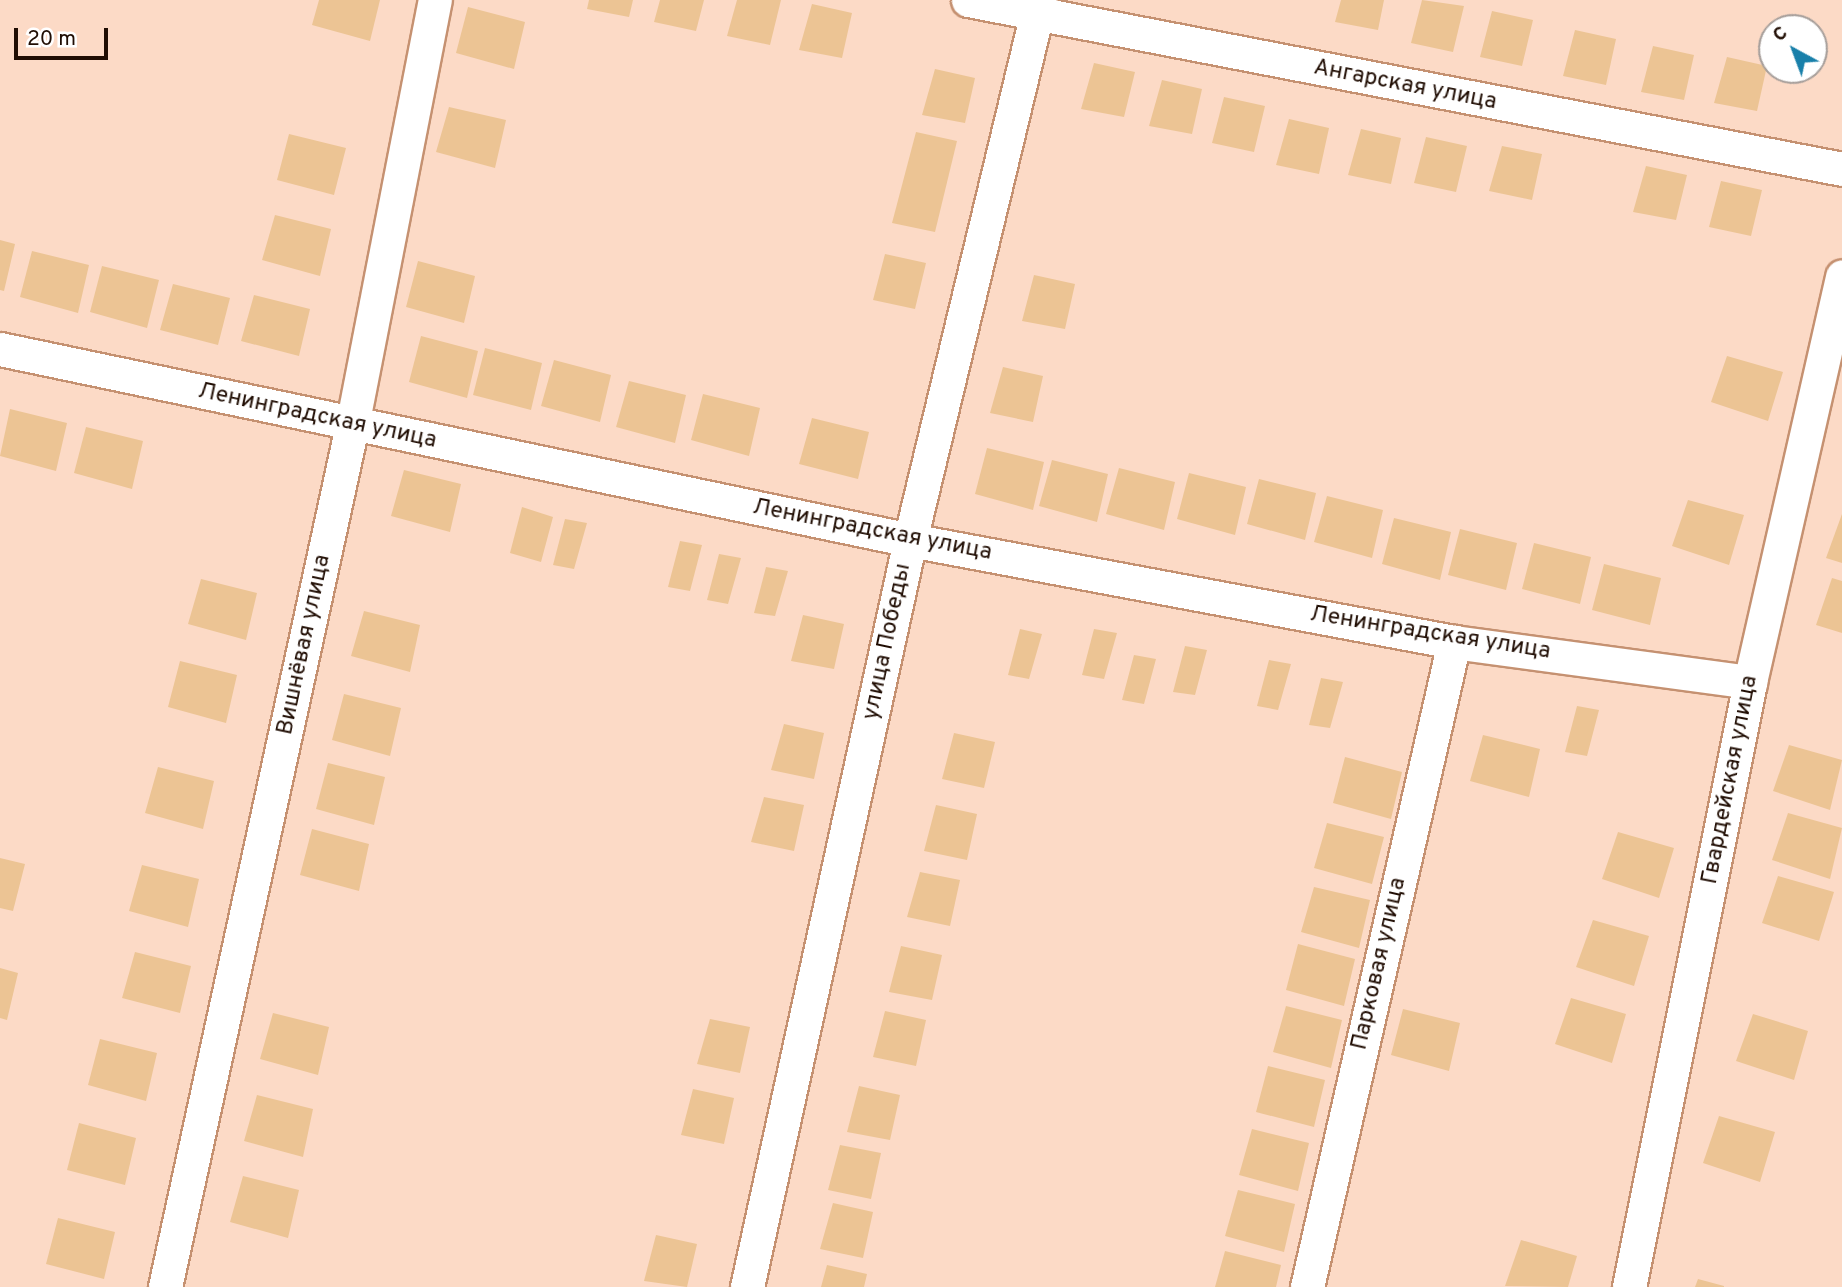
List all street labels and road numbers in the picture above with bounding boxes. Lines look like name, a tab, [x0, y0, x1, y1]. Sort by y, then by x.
street label: Ангарская улица	[1311, 55, 1499, 117]
street label: Ленинградская улица	[195, 378, 439, 456]
street label: Ленинградская улица	[750, 494, 994, 568]
street label: Вишнёвая улица	[272, 552, 338, 738]
street label: улица Победы	[858, 561, 918, 723]
street label: Ленинградская улица	[1308, 601, 1552, 667]
street label: Гвардейская улица	[1697, 673, 1765, 887]
street label: Парковая улица	[1347, 875, 1413, 1053]

